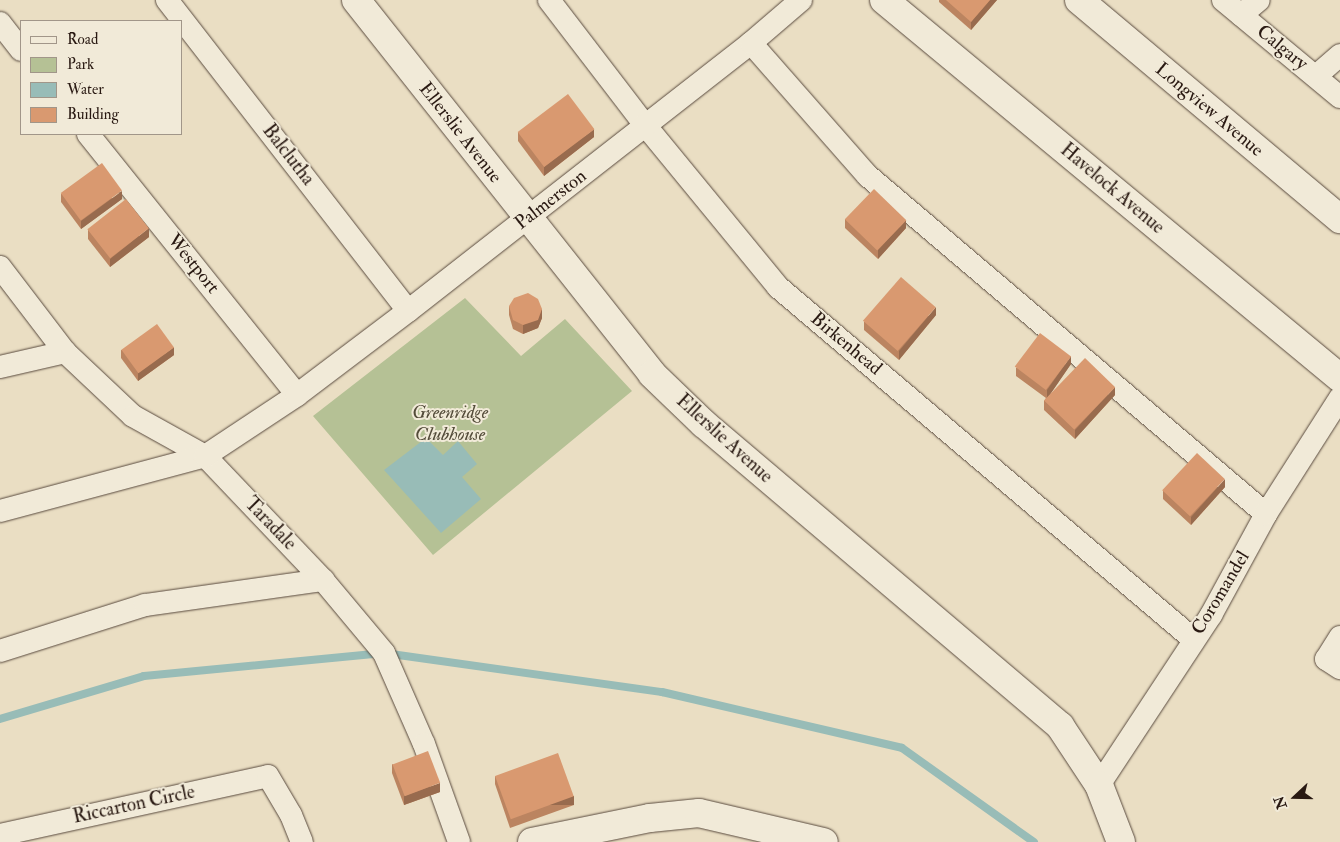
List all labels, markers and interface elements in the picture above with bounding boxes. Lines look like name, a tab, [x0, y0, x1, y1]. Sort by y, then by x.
legend	[20, 20, 182, 135]
street label: Calgary	[1252, 21, 1312, 75]
text: Road	[67, 30, 98, 49]
text: Park	[67, 55, 94, 74]
street label: Longview Avenue	[1150, 58, 1268, 162]
street label: Ellerslie Avenue	[414, 78, 506, 188]
text: Water	[67, 80, 104, 99]
text: Building	[67, 105, 119, 124]
street label: Balclutha	[257, 120, 319, 190]
street label: Havelock Avenue	[1055, 139, 1169, 239]
street label: Palmerston	[511, 165, 591, 235]
street label: Westport	[162, 230, 224, 298]
street label: Birkenhead	[806, 308, 886, 380]
street label: Ellerslie Avenue	[671, 390, 777, 488]
park label: Greenridge Clubhouse	[412, 402, 488, 446]
street label: Taradale	[239, 493, 301, 555]
street label: Coromandel	[1187, 547, 1255, 639]
north arrow	[1270, 772, 1320, 822]
street label: Riccarton Circle	[71, 781, 197, 829]
text: N	[1270, 794, 1291, 811]

